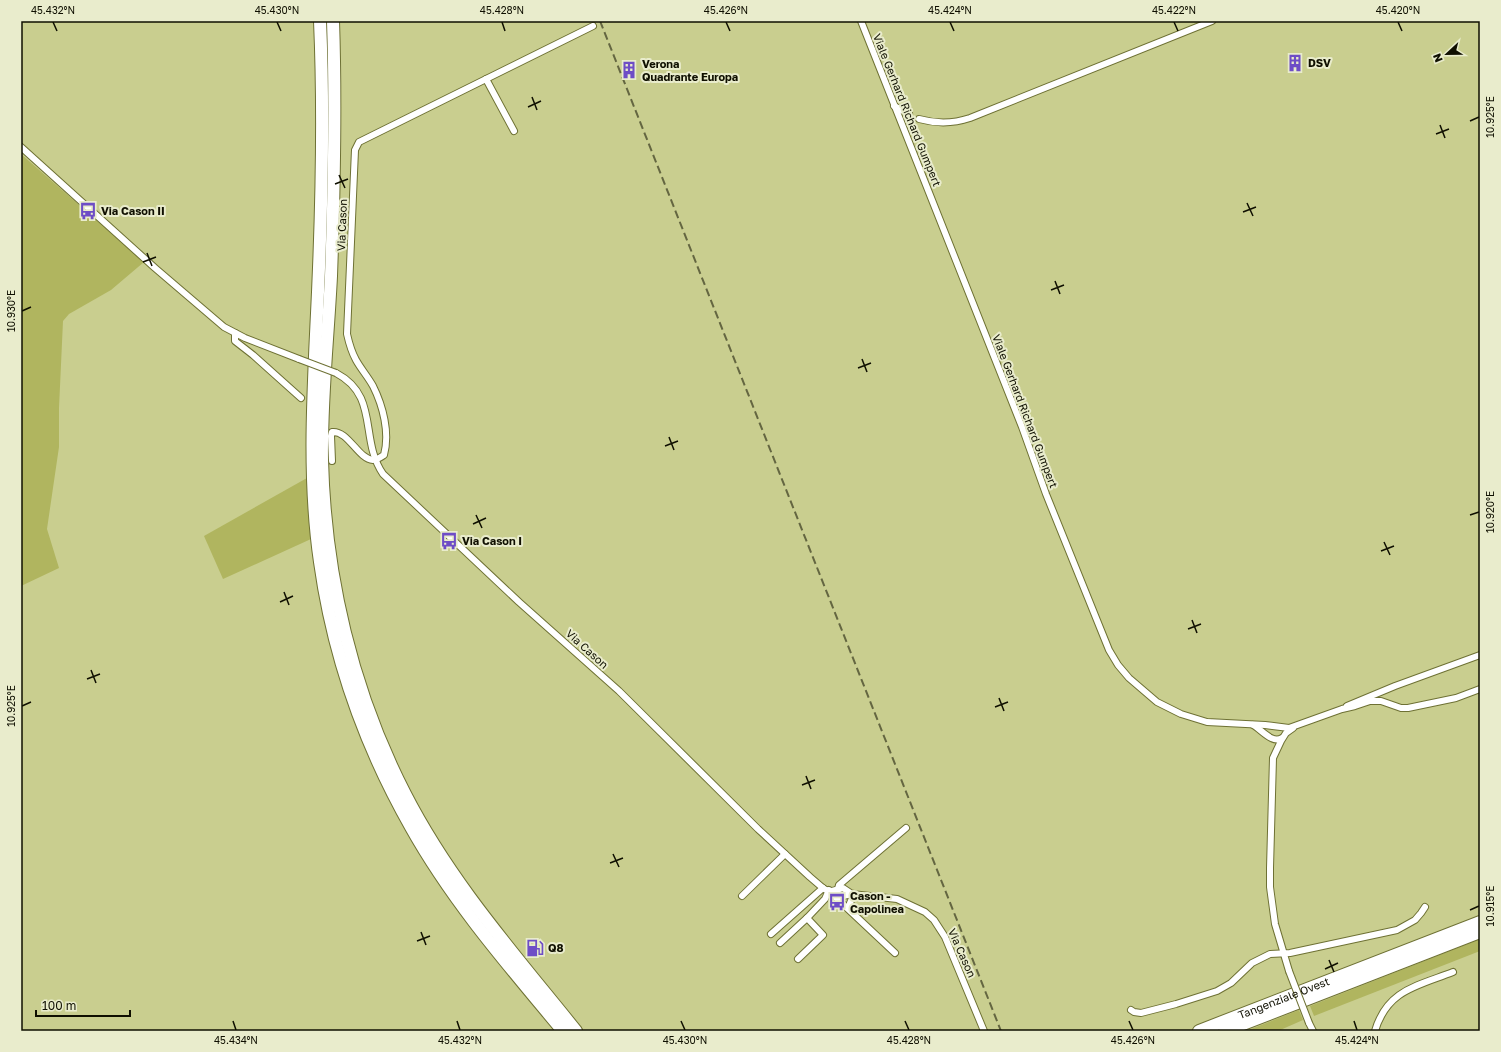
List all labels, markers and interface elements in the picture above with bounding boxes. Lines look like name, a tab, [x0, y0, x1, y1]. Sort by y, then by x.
text: 45.432°N	[31, 4, 75, 16]
text: 45.430°N	[255, 4, 299, 16]
text: 45.428°N	[480, 4, 524, 16]
text: 45.426°N	[704, 4, 748, 16]
text: 45.424°N	[928, 4, 972, 16]
text: 45.422°N	[1152, 4, 1196, 16]
text: 45.420°N	[1376, 4, 1420, 16]
street label: Viale Gerhard Richard Gumpert	[871, 32, 944, 188]
north arrow	[1427, 34, 1467, 74]
text: N	[1430, 52, 1445, 64]
building icon: DSV	[1285, 53, 1305, 73]
place label: DSV	[1308, 56, 1331, 69]
place label: Verona Quadrante Europa	[642, 57, 738, 83]
building icon: Verona Quadrante Europa	[619, 60, 639, 80]
text: 10.925°E	[1484, 96, 1496, 138]
street label: Via Cason	[334, 199, 349, 251]
bus stop icon: Via Cason II	[78, 201, 98, 221]
place label: Via Cason II	[101, 204, 165, 217]
text: 10.930°E	[5, 290, 17, 332]
street label: Viale Gerhard Richard Gumpert	[990, 332, 1061, 489]
text: 10.920°E	[1484, 491, 1496, 533]
bus stop icon: Via Cason I	[439, 531, 459, 551]
place label: Via Cason I	[462, 534, 522, 547]
street label: Via Cason	[564, 626, 611, 671]
text: 10.925°E	[5, 685, 17, 727]
text: 10.915°E	[1484, 886, 1496, 926]
place label: Cason - Capolinea	[850, 889, 904, 915]
bus stop icon: Cason - Capolinea	[827, 892, 847, 912]
street label: Via Cason	[946, 926, 979, 979]
fuel station icon: Q8	[525, 938, 545, 958]
place label: Q8	[548, 941, 564, 954]
street label: Tangenziale Ovest	[1236, 974, 1331, 1021]
scale bar	[36, 992, 130, 1018]
text: 100 m	[42, 998, 76, 1013]
text: 45.434°N	[214, 1034, 258, 1046]
text: 45.432°N	[438, 1034, 482, 1046]
text: 45.430°N	[663, 1034, 707, 1046]
text: 45.428°N	[887, 1034, 931, 1046]
text: 45.426°N	[1111, 1034, 1155, 1046]
text: 45.424°N	[1335, 1034, 1379, 1046]

